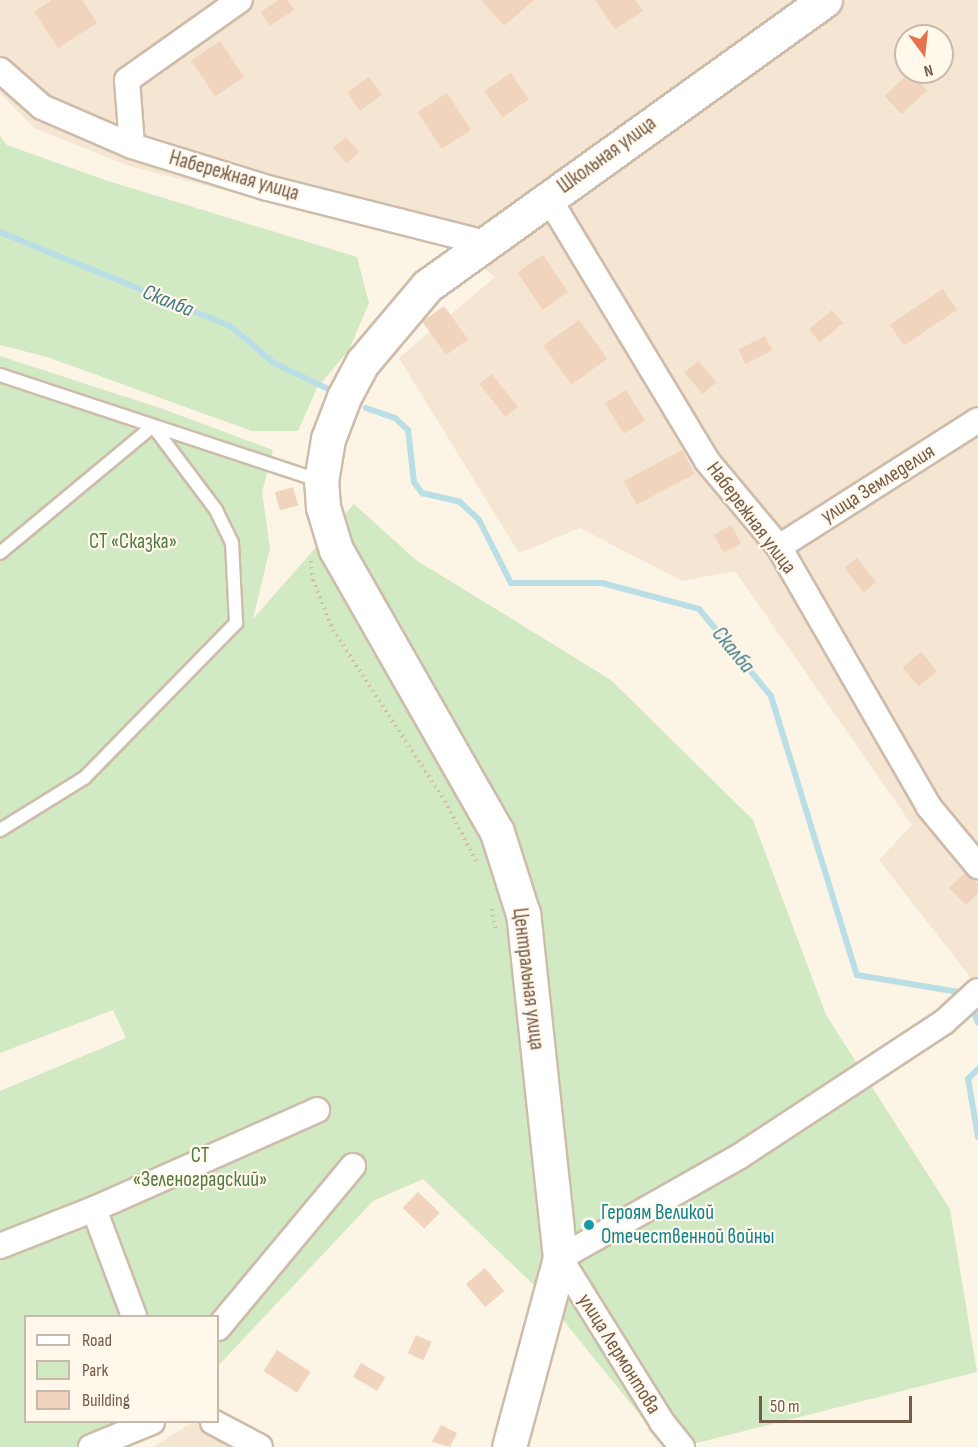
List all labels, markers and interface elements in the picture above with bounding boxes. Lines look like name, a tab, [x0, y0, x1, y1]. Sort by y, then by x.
north arrow	[894, 24, 954, 84]
text: N	[922, 60, 935, 80]
street label: Школьная улица	[553, 111, 661, 199]
street label: Набережная улица	[166, 145, 302, 207]
water label: Скалба	[139, 279, 197, 323]
street label: улица Земледелия	[816, 439, 940, 529]
street label: Набережная улица	[701, 457, 801, 579]
park label: СТ «Сказка»	[89, 529, 177, 555]
water label: Скалба	[706, 621, 760, 679]
street label: Центральная улица	[507, 907, 549, 1051]
park label: СТ «Зеленоградский»	[133, 1143, 267, 1193]
place label: Героям Великой Отечественной войны	[601, 1200, 774, 1250]
marker: Героям Великой Отечественной войны	[582, 1218, 596, 1232]
street label: улица Лермонтова	[572, 1289, 666, 1419]
legend	[24, 1315, 219, 1423]
text: Road	[82, 1330, 112, 1351]
text: Park	[82, 1360, 108, 1381]
scale bar	[762, 1384, 915, 1422]
text: Building	[82, 1390, 130, 1411]
text: 50 m	[770, 1396, 800, 1417]

